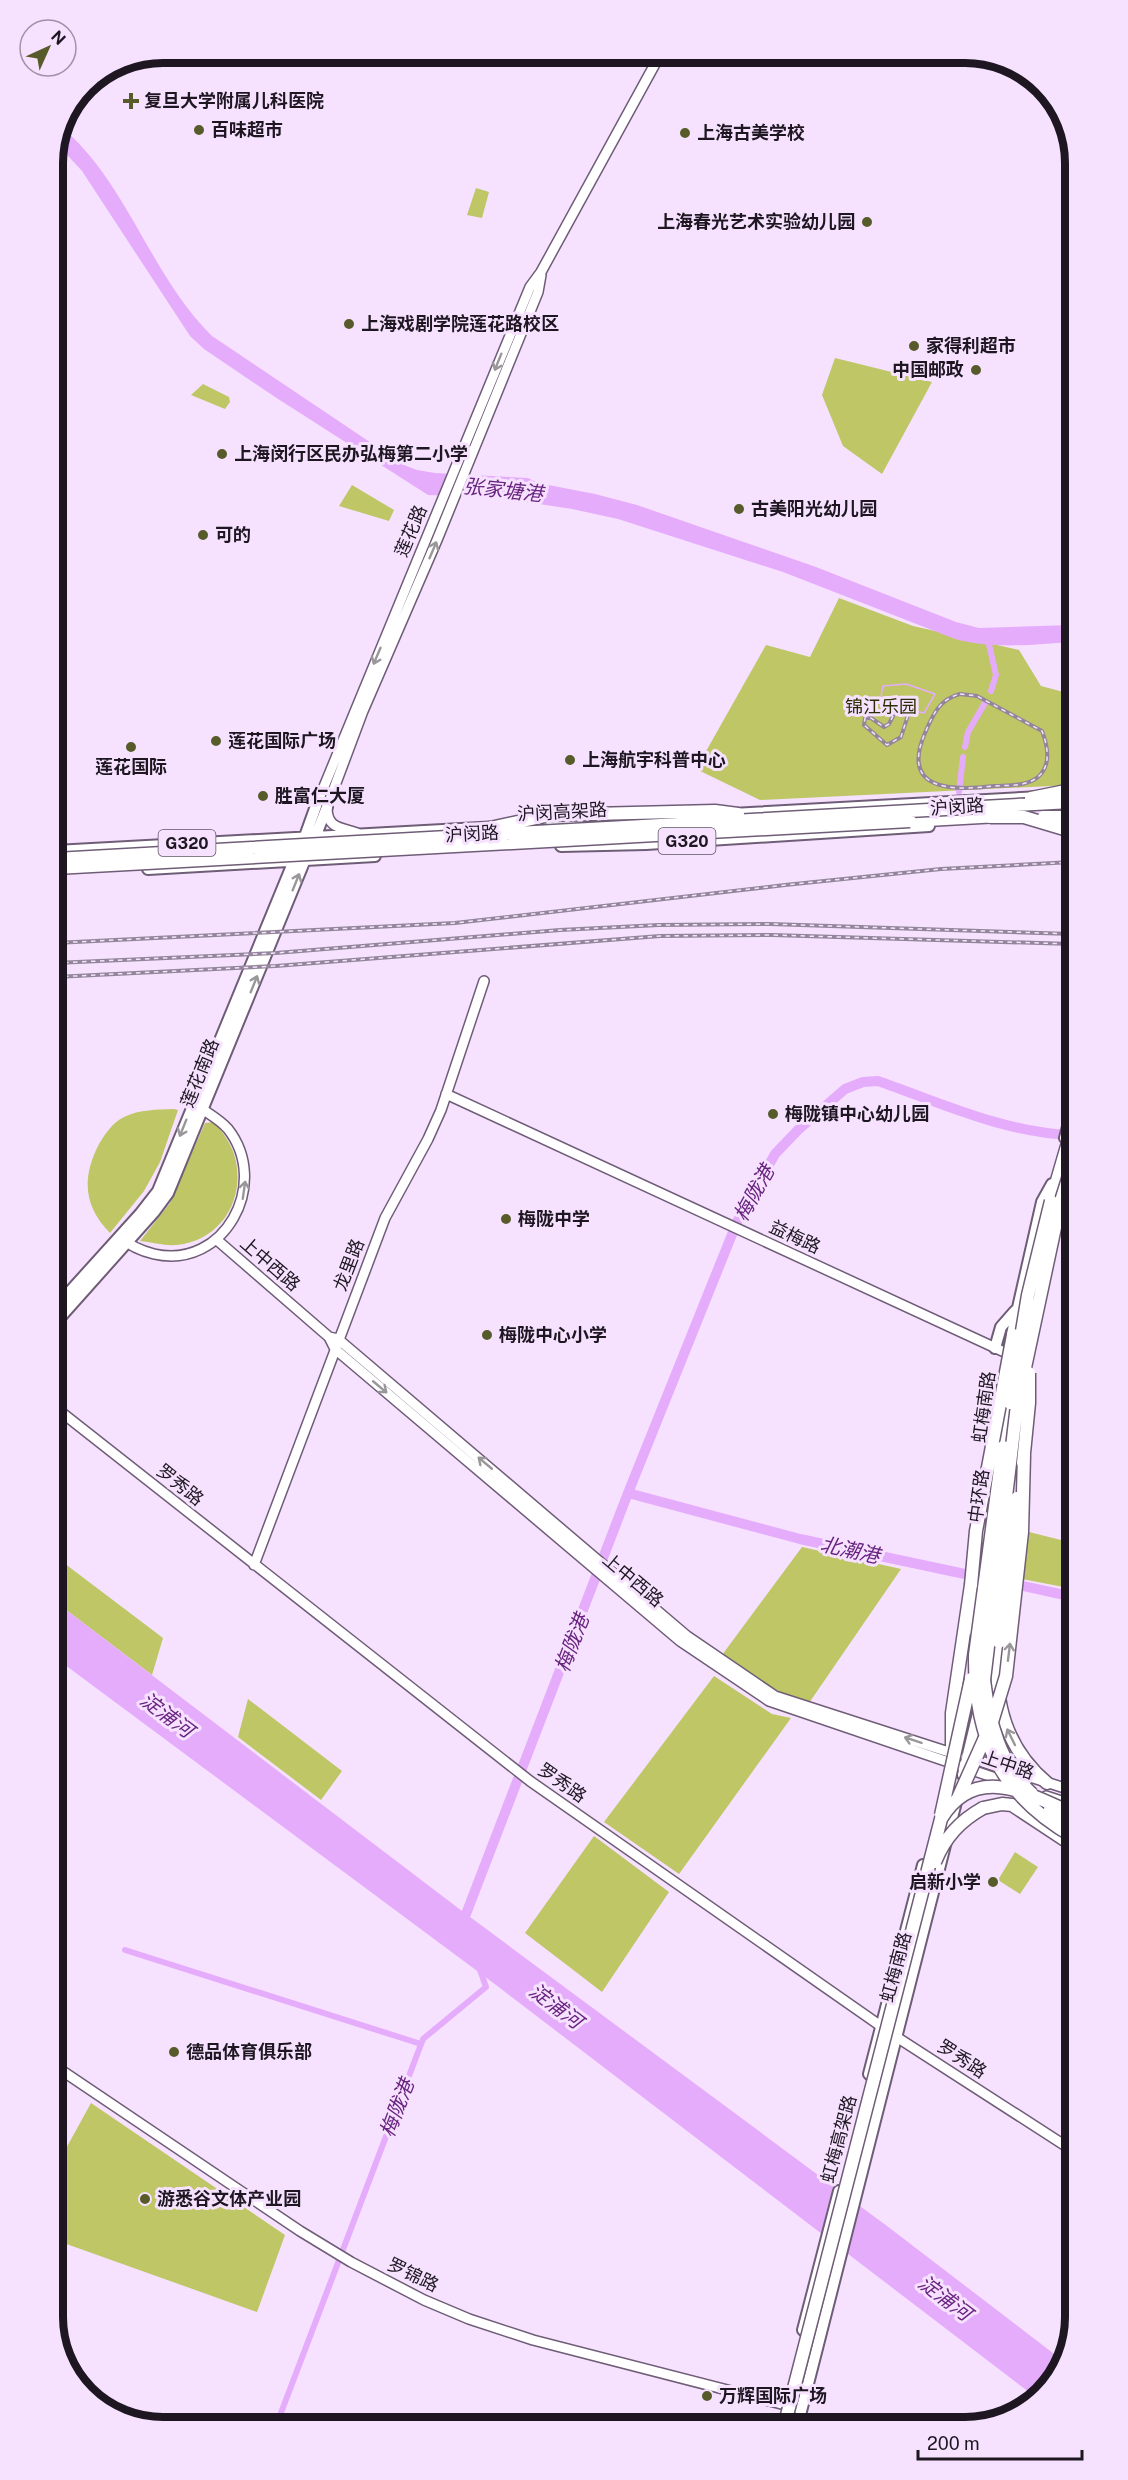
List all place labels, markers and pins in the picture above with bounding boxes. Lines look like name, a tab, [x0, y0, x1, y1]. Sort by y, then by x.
place label: 复旦大学附属儿科医院	[144, 90, 324, 111]
marker: 复旦大学附属儿科医院	[122, 92, 140, 110]
place label: 百味超市	[211, 119, 283, 140]
place label: 上海古美学校	[697, 122, 805, 143]
marker: 百味超市	[192, 123, 206, 137]
marker: 上海古美学校	[678, 126, 692, 140]
place label: 上海春光艺术实验幼儿园	[657, 211, 855, 232]
marker: 上海春光艺术实验幼儿园	[860, 215, 874, 229]
place label: 上海戏剧学院莲花路校区	[361, 313, 559, 334]
marker: 上海戏剧学院莲花路校区	[342, 317, 356, 331]
place label: 家得利超市	[926, 335, 1016, 356]
marker: 家得利超市	[907, 339, 921, 353]
place label: 中国邮政	[892, 359, 964, 380]
marker: 中国邮政	[969, 363, 983, 377]
place label: 上海闵行区民办弘梅第二小学	[234, 443, 468, 464]
marker: 上海闵行区民办弘梅第二小学	[215, 447, 229, 461]
place label: 古美阳光幼儿园	[751, 498, 877, 519]
marker: 古美阳光幼儿园	[732, 502, 746, 516]
place label: 可的	[215, 524, 251, 545]
marker: 可的	[196, 528, 210, 542]
place label: 莲花国际广场	[228, 730, 336, 751]
marker: 莲花国际广场	[209, 734, 223, 748]
marker: 莲花国际	[124, 740, 138, 754]
place label: 上海航宇科普中心	[582, 749, 726, 770]
marker: 上海航宇科普中心	[563, 753, 577, 767]
place label: 莲花国际	[95, 756, 167, 777]
place label: 胜富仁大厦	[275, 785, 365, 806]
marker: 胜富仁大厦	[256, 789, 270, 803]
place label: 梅陇镇中心幼儿园	[785, 1103, 929, 1124]
marker: 梅陇镇中心幼儿园	[766, 1107, 780, 1121]
place label: 梅陇中学	[518, 1208, 590, 1229]
marker: 梅陇中学	[499, 1212, 513, 1226]
place label: 梅陇中心小学	[499, 1324, 607, 1345]
marker: 梅陇中心小学	[480, 1328, 494, 1342]
place label: 启新小学	[909, 1871, 981, 1892]
marker: 启新小学	[986, 1875, 1000, 1889]
place label: 德品体育俱乐部	[186, 2041, 312, 2062]
marker: 德品体育俱乐部	[167, 2045, 181, 2059]
place label: 游悉谷文体产业园	[157, 2188, 301, 2209]
marker: 游悉谷文体产业园	[138, 2192, 152, 2206]
place label: 万辉国际广场	[719, 2385, 827, 2406]
marker: 万辉国际广场	[700, 2389, 714, 2403]

